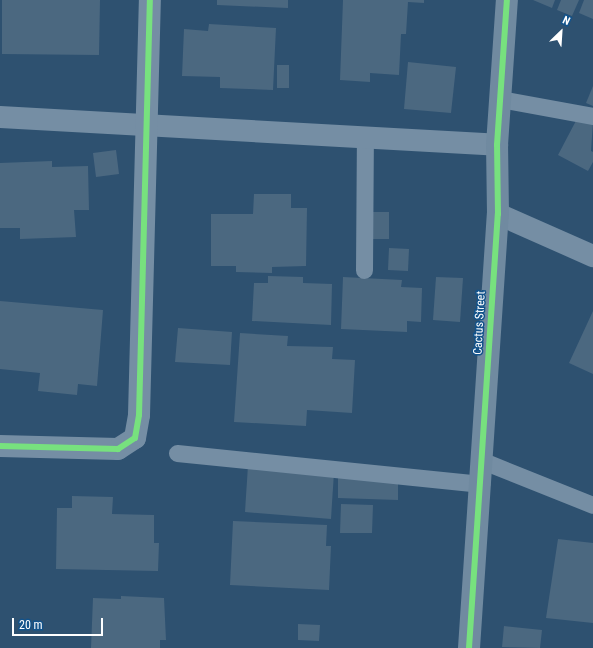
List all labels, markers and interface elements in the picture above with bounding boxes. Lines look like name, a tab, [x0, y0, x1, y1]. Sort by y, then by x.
north arrow	[541, 12, 581, 52]
text: N	[560, 13, 572, 28]
street label: Cactus Street	[471, 291, 489, 355]
scale bar	[14, 610, 105, 636]
text: 20 m	[19, 618, 43, 632]

